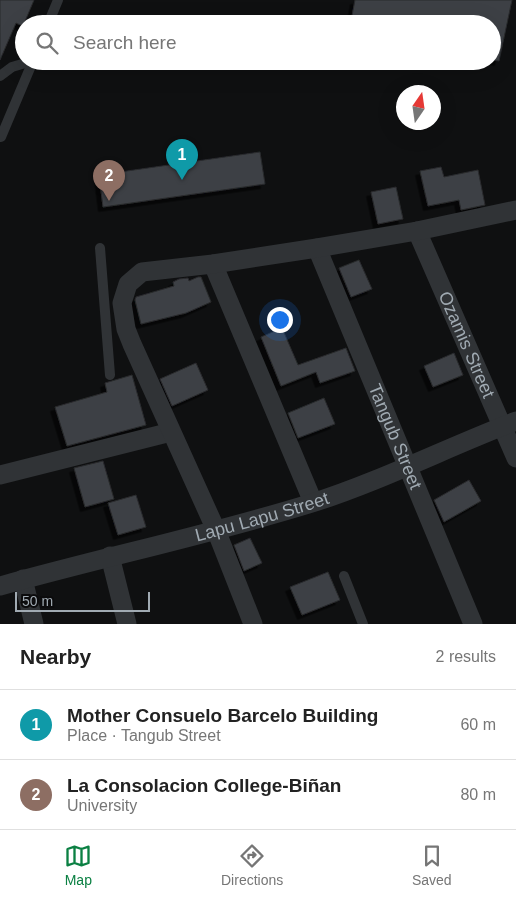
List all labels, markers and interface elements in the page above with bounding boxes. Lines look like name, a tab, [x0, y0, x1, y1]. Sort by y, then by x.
search box	[15, 15, 501, 70]
icon: search	[33, 29, 61, 57]
text: Search here	[73, 32, 177, 53]
north arrow	[396, 85, 441, 130]
pin: 1	[166, 139, 198, 180]
pin: 2	[93, 160, 125, 201]
street label: Ozamis Street	[435, 288, 499, 401]
your location	[267, 307, 293, 333]
street label: Tangub Street	[364, 381, 426, 492]
street label: Lapu Lapu Street	[193, 488, 332, 545]
scale bar	[15, 589, 150, 612]
text: 50 m	[22, 593, 53, 609]
text: Nearby	[20, 645, 91, 668]
text: 2 results	[436, 648, 496, 665]
text: Mother Consuelo Barcelo Building	[67, 705, 378, 726]
text: 1	[32, 716, 40, 733]
text: 60 m	[460, 716, 496, 733]
text: Place · Tangub Street	[67, 727, 221, 744]
text: La Consolacion College-Biñan	[67, 775, 341, 796]
text: 2	[32, 786, 40, 803]
text: 80 m	[460, 786, 496, 803]
text: University	[67, 797, 137, 814]
tab: Map	[64, 842, 92, 888]
tab: Directions	[221, 842, 283, 888]
tab: Saved	[412, 842, 452, 888]

